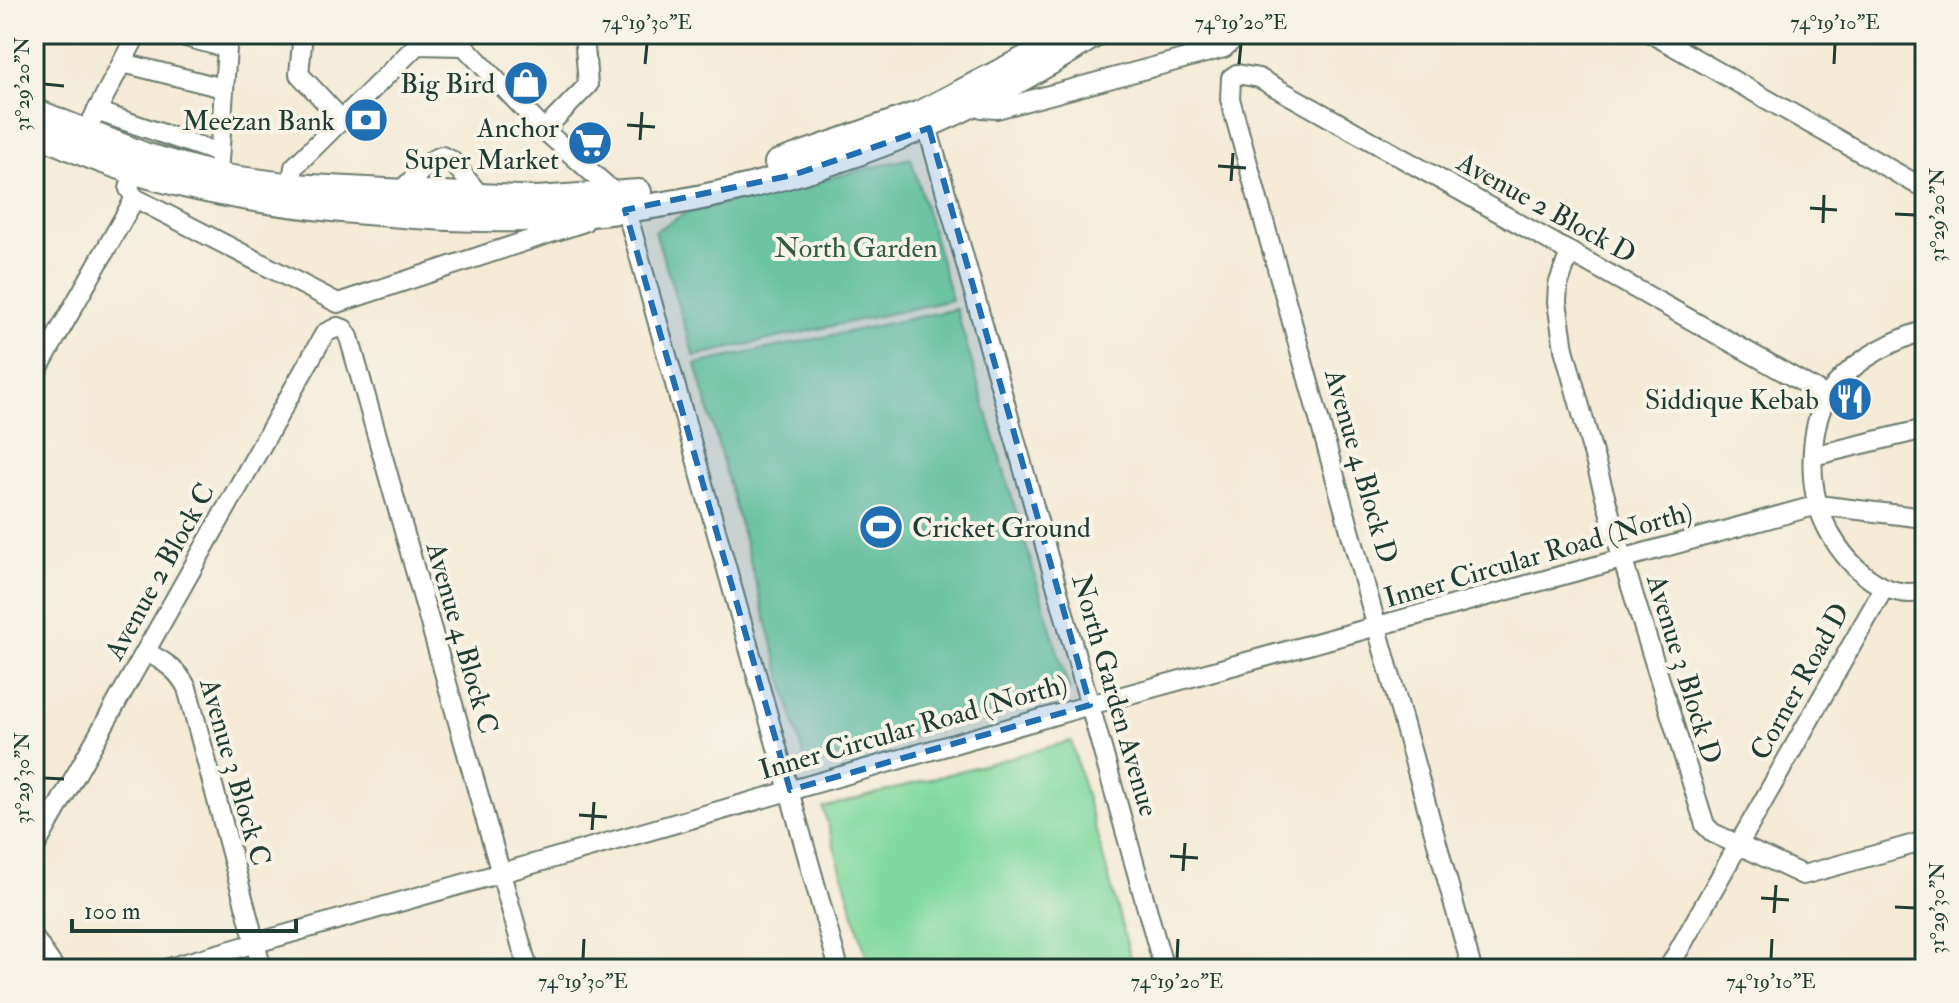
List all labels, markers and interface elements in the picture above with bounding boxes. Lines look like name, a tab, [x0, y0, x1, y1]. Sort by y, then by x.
text: 74°19'30"E	[602, 10, 692, 35]
text: 74°19'20"E	[1195, 10, 1287, 35]
text: 74°19'10"E	[1790, 10, 1880, 35]
text: 31°29'20"N	[10, 37, 35, 131]
shop icon: Big Bird	[502, 59, 550, 107]
place label: Big Bird	[400, 67, 495, 102]
bank icon: Meezan Bank	[342, 96, 390, 144]
place label: Meezan Bank	[182, 104, 336, 139]
place label: Anchor Super Market	[404, 111, 560, 178]
supermarket icon: Anchor Super Market	[566, 119, 614, 167]
street label: Avenue 2 Block D	[1450, 144, 1642, 272]
text: 31°29'20"N	[1925, 168, 1950, 262]
park label: North Garden	[774, 231, 938, 266]
street label: Avenue 4 Block D	[1316, 364, 1405, 567]
restaurant icon: Siddique Kebab	[1826, 375, 1874, 423]
place label: Siddique Kebab	[1645, 383, 1819, 418]
street label: Avenue 2 Block C	[97, 477, 223, 667]
street label: Inner Circular Road (North)	[1380, 495, 1696, 616]
sports icon: Cricket Ground	[857, 503, 905, 551]
place label: Cricket Ground	[912, 511, 1091, 546]
street label: Avenue 4 Block C	[417, 538, 506, 738]
street label: North Garden Avenue	[1063, 570, 1166, 821]
street label: Avenue 3 Block D	[1638, 570, 1729, 768]
street label: Corner Road D	[1743, 597, 1858, 766]
street label: Inner Circular Road (North)	[755, 667, 1071, 788]
street label: Avenue 3 Block C	[191, 674, 278, 870]
text: 31°29'30"N	[10, 732, 35, 824]
text: 31°29'30"N	[1925, 862, 1950, 954]
scale bar	[72, 883, 296, 933]
text: 100 m	[84, 896, 141, 927]
text: 74°19'30"E	[538, 969, 628, 994]
text: 74°19'20"E	[1131, 969, 1223, 994]
text: 74°19'10"E	[1726, 969, 1816, 994]

